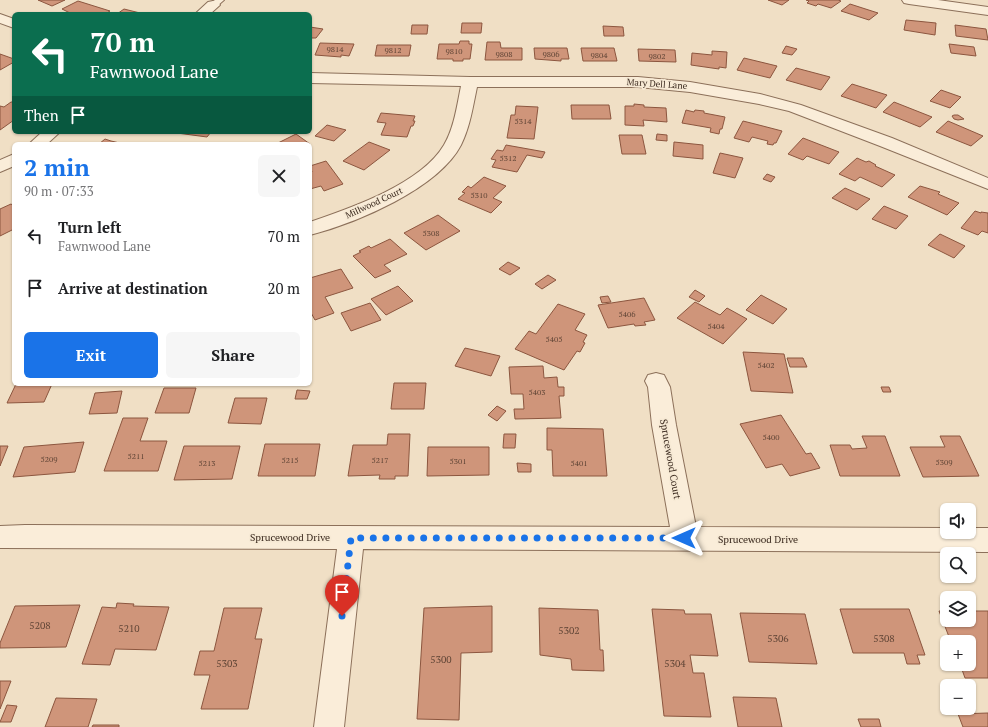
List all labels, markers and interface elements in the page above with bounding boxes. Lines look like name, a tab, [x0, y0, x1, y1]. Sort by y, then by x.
text: 70 m	[90, 23, 155, 60]
icon: left	[24, 28, 76, 80]
house number: 9814	[326, 44, 344, 54]
house number: 9812	[384, 45, 402, 55]
house number: 9810	[445, 46, 463, 56]
house number: 9808	[495, 49, 513, 59]
house number: 9806	[542, 49, 560, 59]
house number: 9804	[590, 50, 608, 60]
house number: 9802	[648, 51, 666, 61]
text: Fawnwood Lane	[90, 59, 219, 83]
street label: Mary Dell Lane	[626, 76, 688, 92]
icon: arrive	[67, 104, 89, 126]
text: Then	[24, 105, 59, 125]
house number: 5314	[514, 116, 532, 126]
text: 2 min	[24, 151, 90, 183]
house number: 5312	[499, 153, 517, 163]
button: close	[258, 155, 300, 197]
text: 90 m · 07:33	[24, 182, 94, 200]
street label: Millwood Court	[343, 184, 405, 222]
house number: 5310	[470, 190, 488, 200]
text: Turn left	[58, 217, 122, 237]
icon: left	[24, 225, 46, 247]
text: 70 m	[267, 226, 300, 246]
house number: 5308	[422, 228, 440, 238]
text: Fawnwood Lane	[58, 237, 151, 255]
icon: arrive	[24, 277, 46, 299]
text: Arrive at destination	[58, 278, 208, 298]
text: 20 m	[267, 278, 300, 298]
house number: 5406	[618, 309, 636, 319]
house number: 5404	[707, 321, 725, 331]
button: Exit	[24, 332, 158, 378]
button: Share	[166, 332, 300, 378]
house number: 5405	[545, 334, 563, 344]
house number: 5402	[757, 360, 775, 370]
house number: 5403	[528, 387, 546, 397]
street label: Sprucewood Court	[657, 418, 684, 501]
house number: 5400	[762, 432, 780, 442]
house number: 5211	[127, 451, 145, 461]
house number: 5209	[40, 454, 58, 464]
house number: 5215	[281, 455, 299, 465]
house number: 5217	[371, 455, 389, 465]
house number: 5301	[449, 456, 467, 466]
house number: 5309	[935, 457, 953, 467]
house number: 5213	[198, 458, 216, 468]
house number: 5401	[570, 458, 588, 468]
map controls	[940, 503, 976, 715]
button: sound	[940, 503, 976, 539]
position arrow	[663, 517, 705, 559]
street label: Sprucewood Drive	[250, 531, 330, 544]
street label: Sprucewood Drive	[718, 533, 798, 546]
button: search	[940, 547, 976, 583]
pin	[325, 575, 359, 616]
icon: arrive	[331, 581, 353, 603]
button: layers	[940, 591, 976, 627]
house number: 5208	[29, 619, 51, 632]
house number: 5210	[118, 622, 140, 635]
house number: 5302	[558, 624, 580, 637]
house number: 5306	[767, 632, 789, 645]
house number: 5308	[873, 632, 895, 645]
button: +	[940, 635, 976, 671]
house number: 5300	[430, 653, 452, 666]
house number: 5303	[216, 657, 238, 670]
house number: 5304	[664, 657, 686, 670]
button: −	[940, 679, 976, 715]

